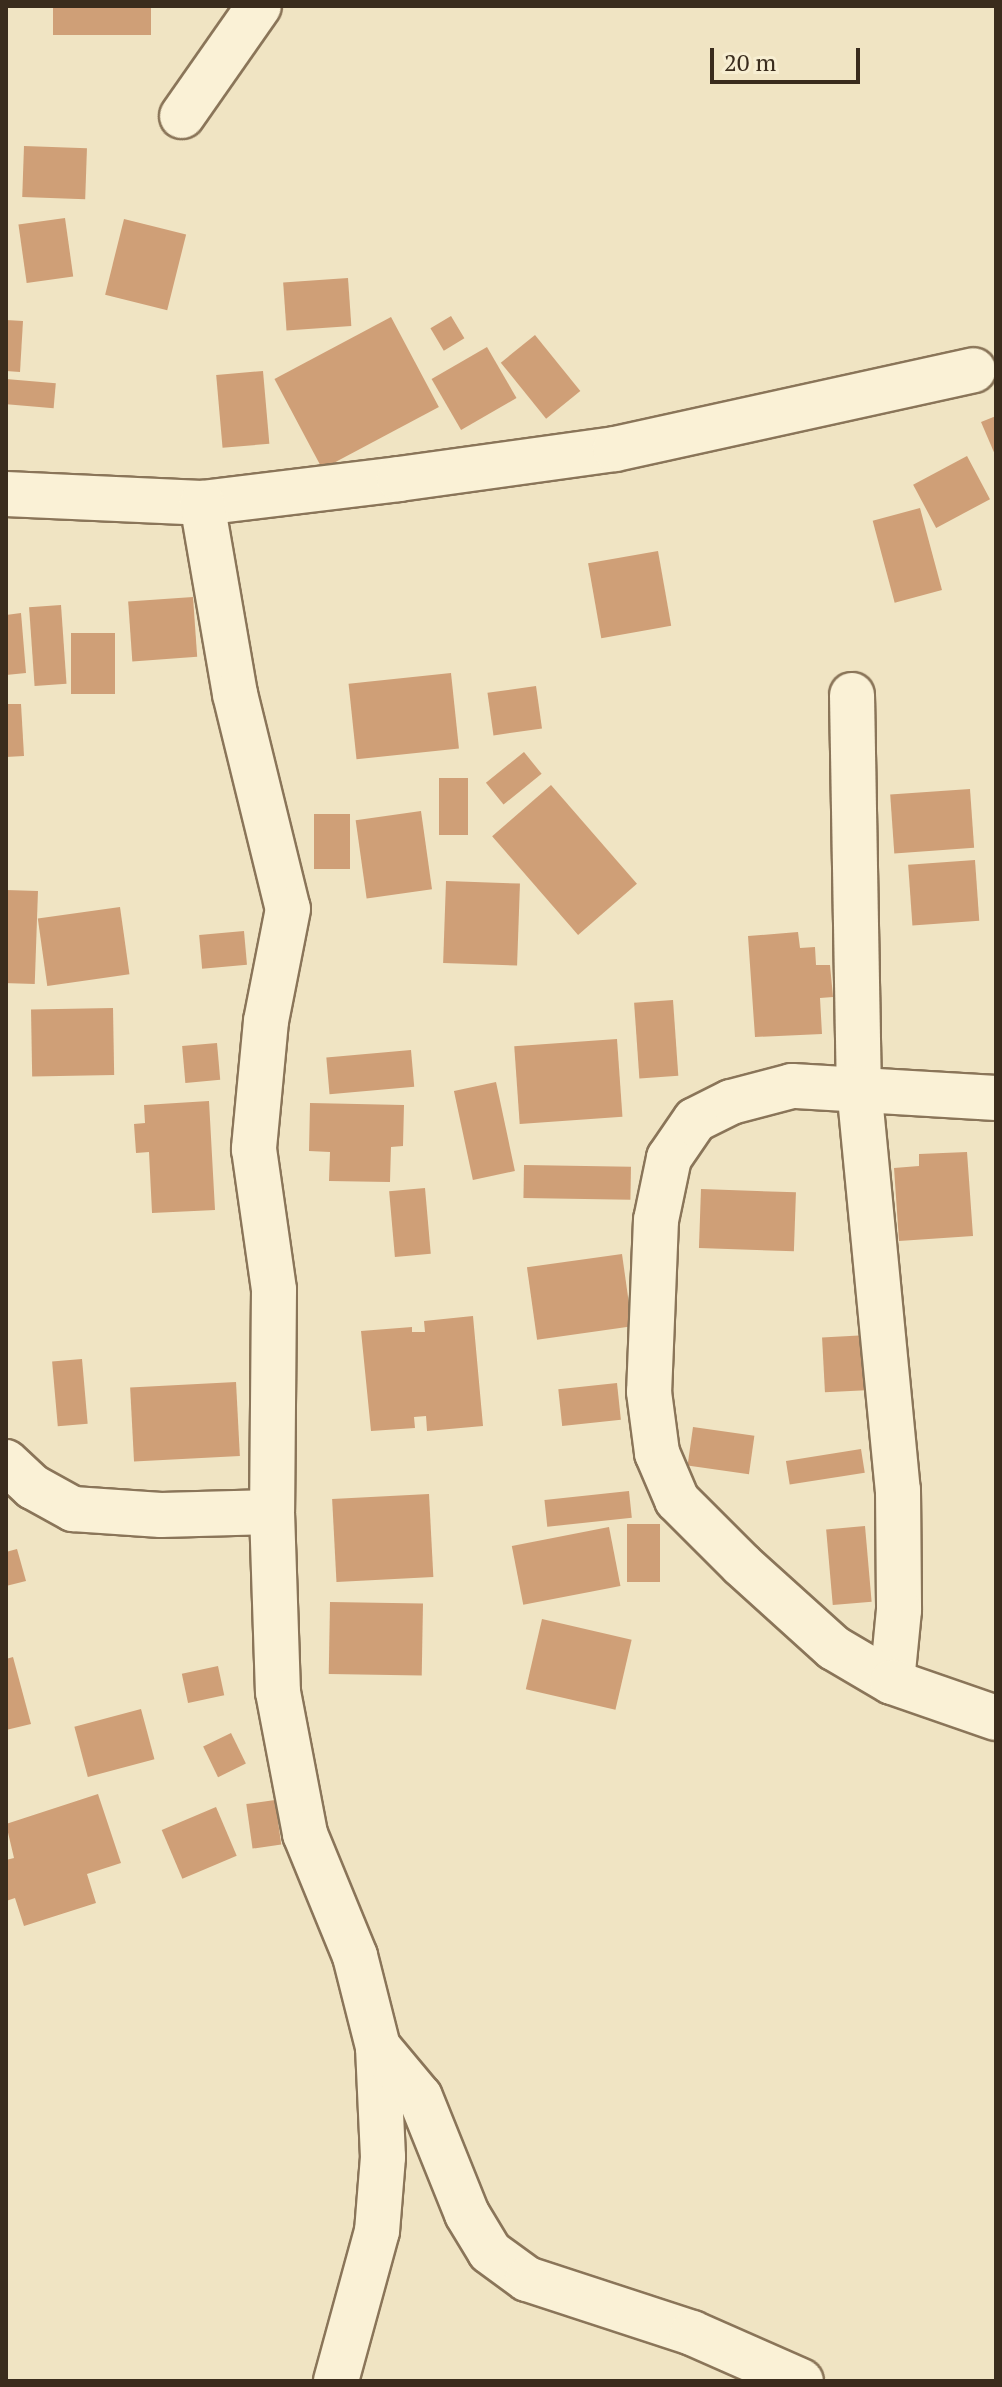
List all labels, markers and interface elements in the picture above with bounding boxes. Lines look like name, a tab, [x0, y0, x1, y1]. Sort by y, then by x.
scale bar	[714, 32, 864, 82]
text: 20 m	[724, 46, 776, 78]

